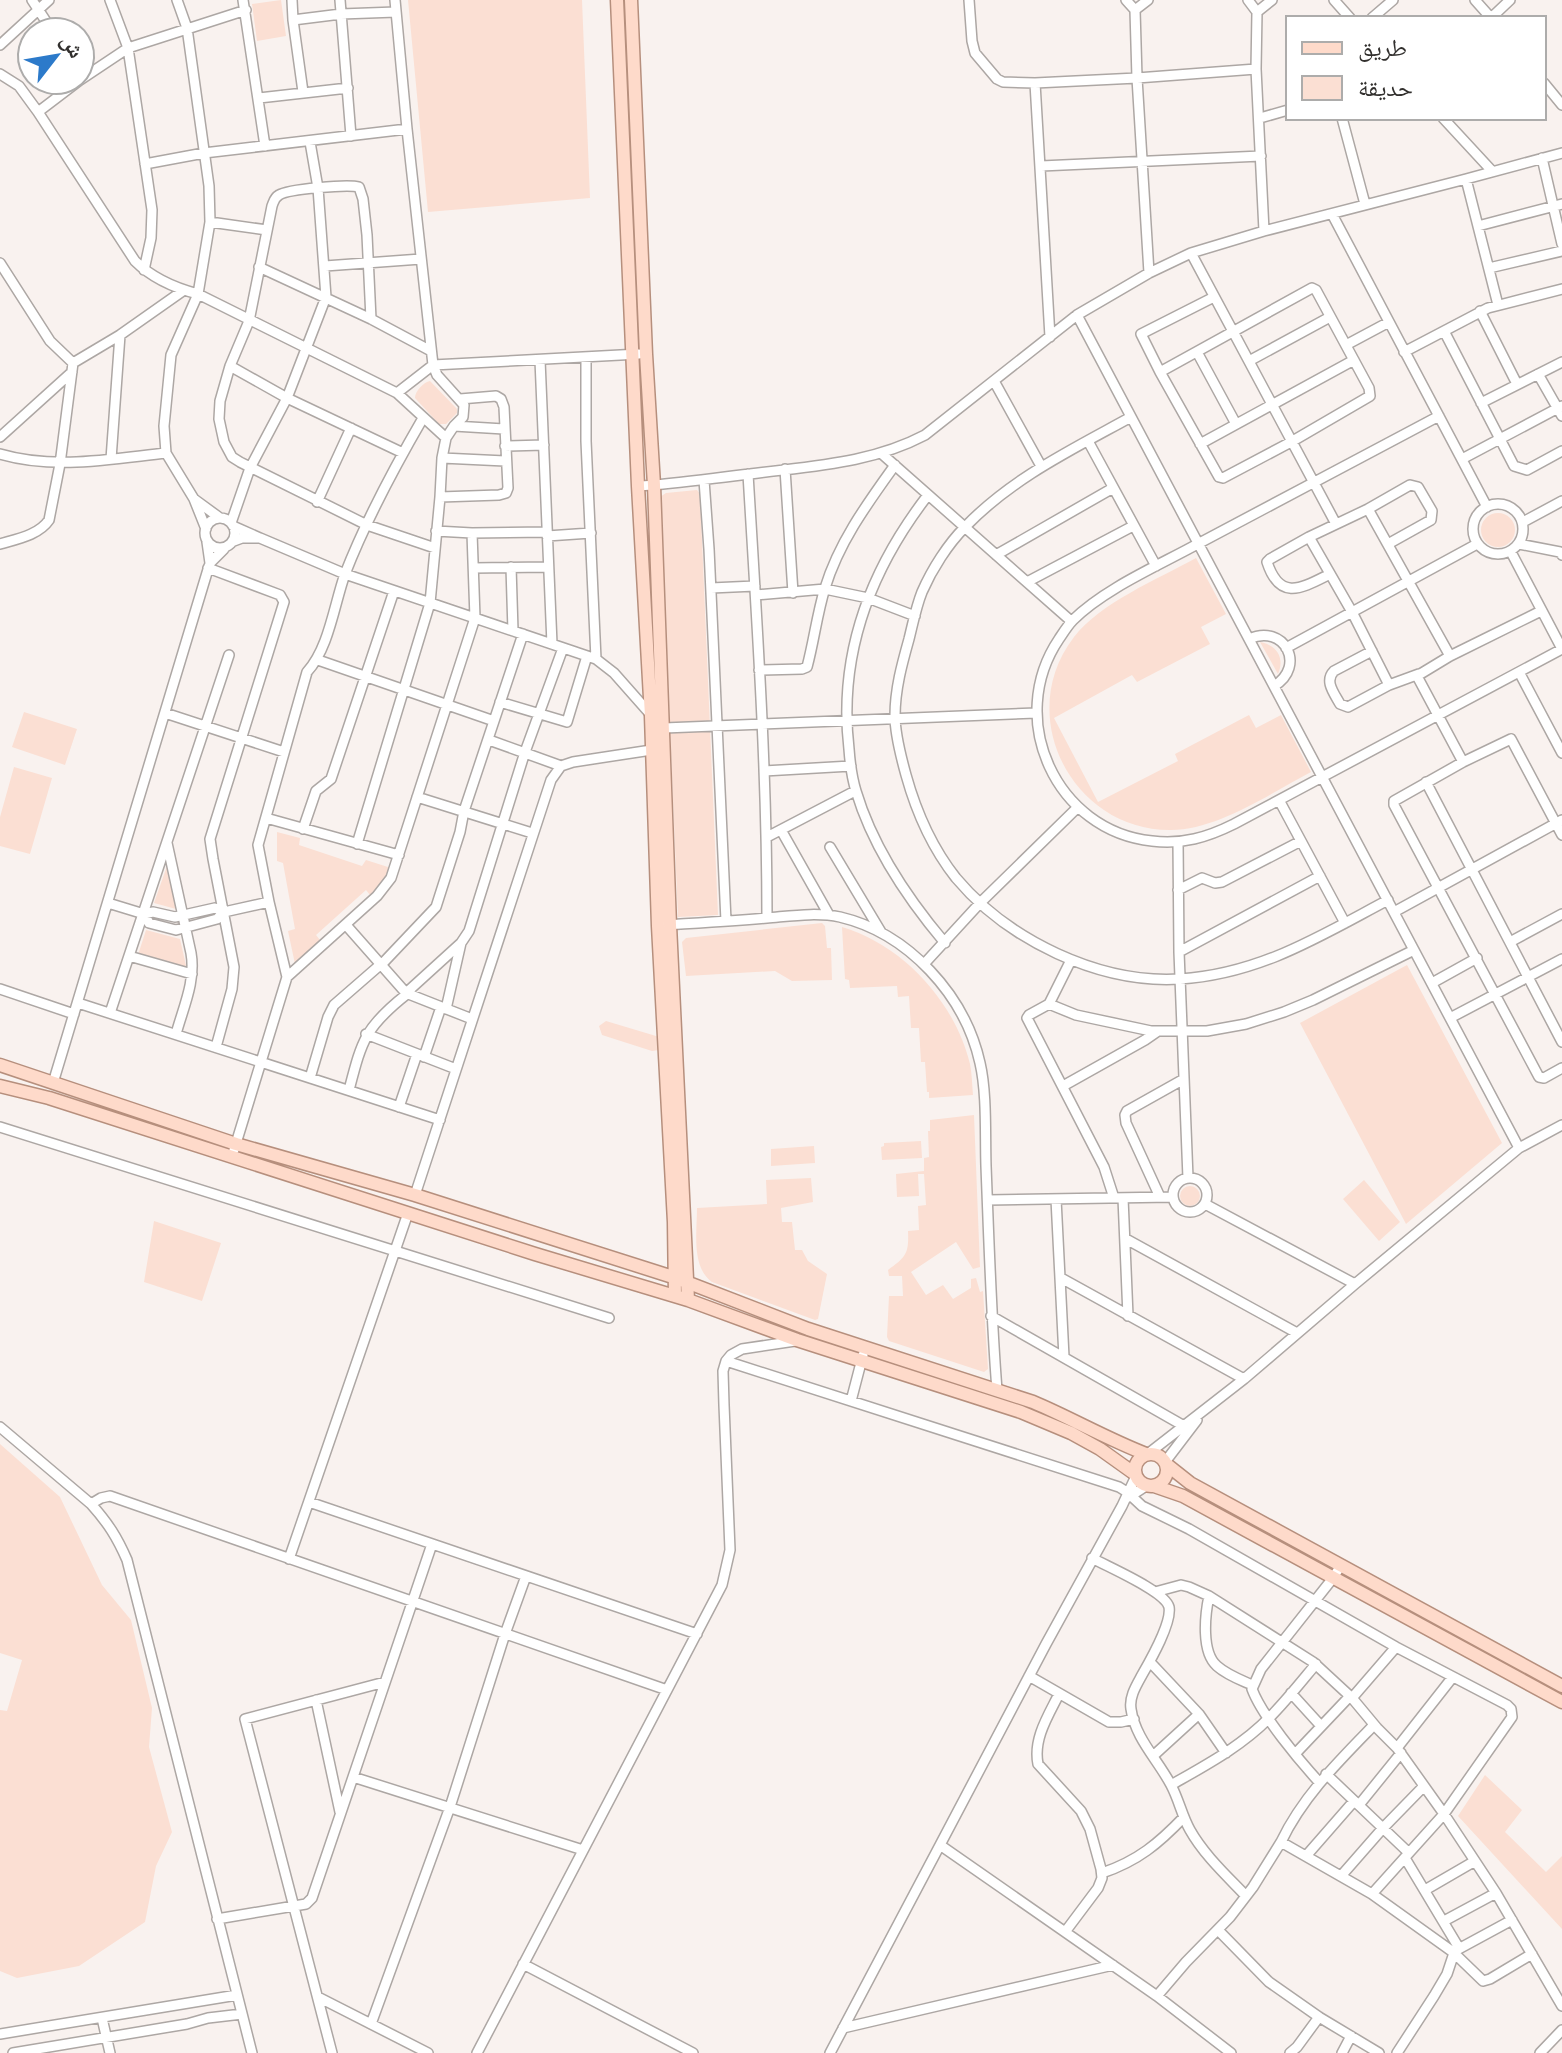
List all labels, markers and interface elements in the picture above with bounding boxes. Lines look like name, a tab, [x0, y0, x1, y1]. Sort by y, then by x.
north arrow	[16, 16, 96, 96]
legend	[1286, 16, 1546, 120]
text: ش	[55, 28, 91, 63]
text: طريق	[1358, 32, 1407, 62]
text: حديقة	[1358, 72, 1413, 101]

